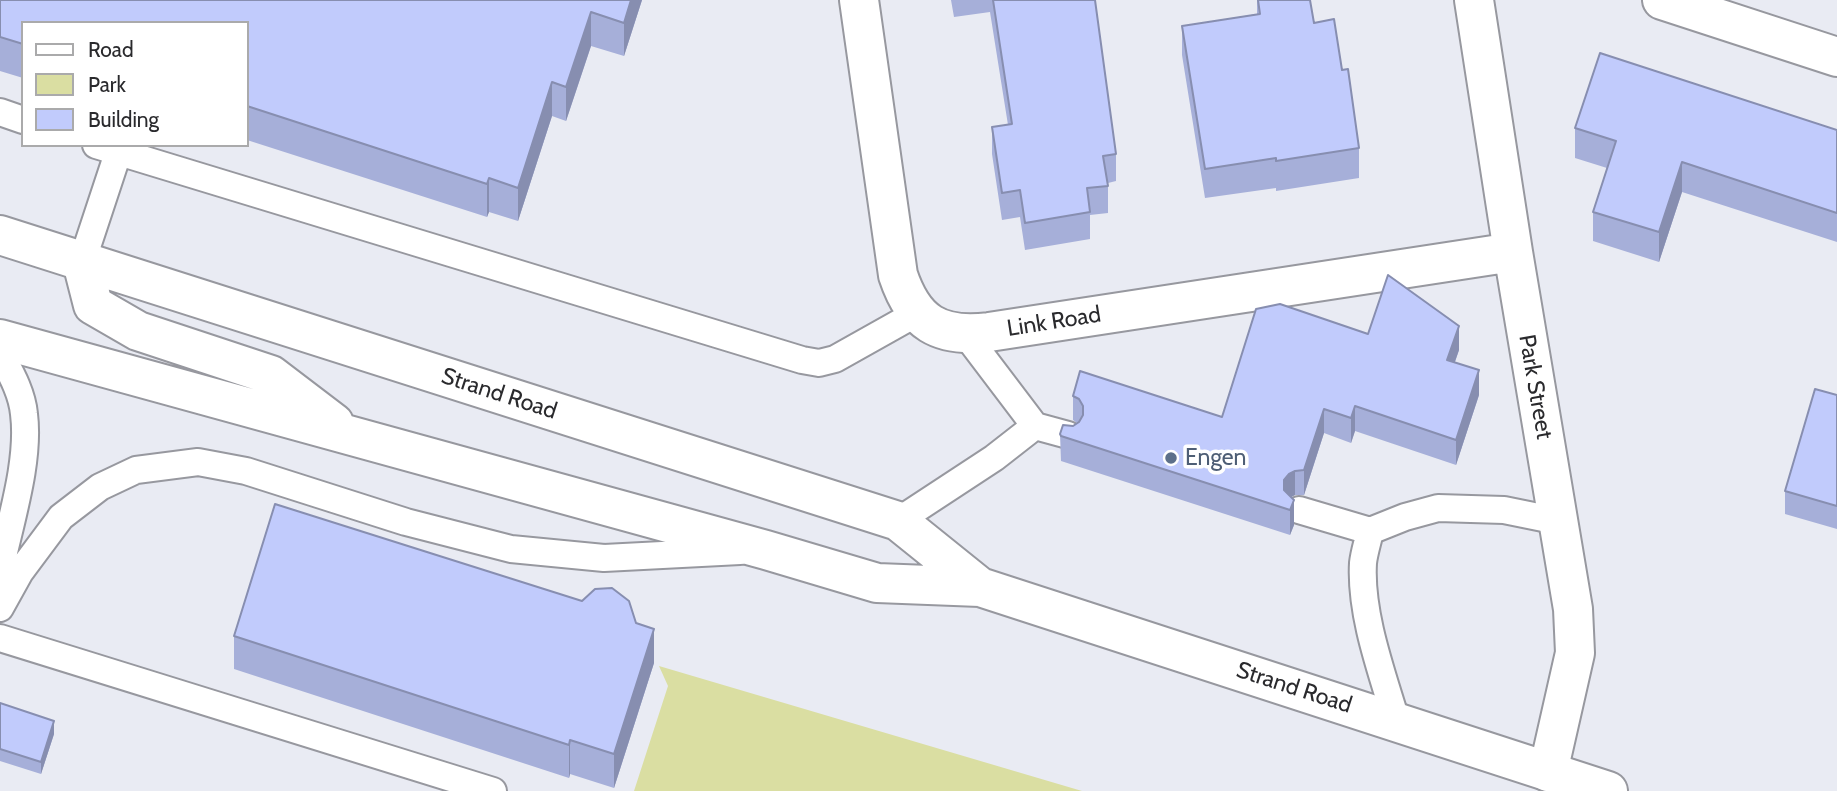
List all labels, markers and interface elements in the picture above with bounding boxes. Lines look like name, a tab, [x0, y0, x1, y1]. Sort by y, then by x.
legend	[21, 21, 248, 147]
text: Road	[88, 37, 134, 62]
text: Park	[88, 72, 126, 97]
text: Building	[88, 107, 159, 132]
street label: Link Road	[1005, 301, 1103, 343]
street label: Park Street	[1512, 333, 1558, 441]
street label: Strand Road	[438, 362, 560, 426]
place label: Engen	[1185, 444, 1246, 472]
marker: Engen	[1163, 450, 1179, 466]
street label: Strand Road	[1233, 656, 1355, 720]

